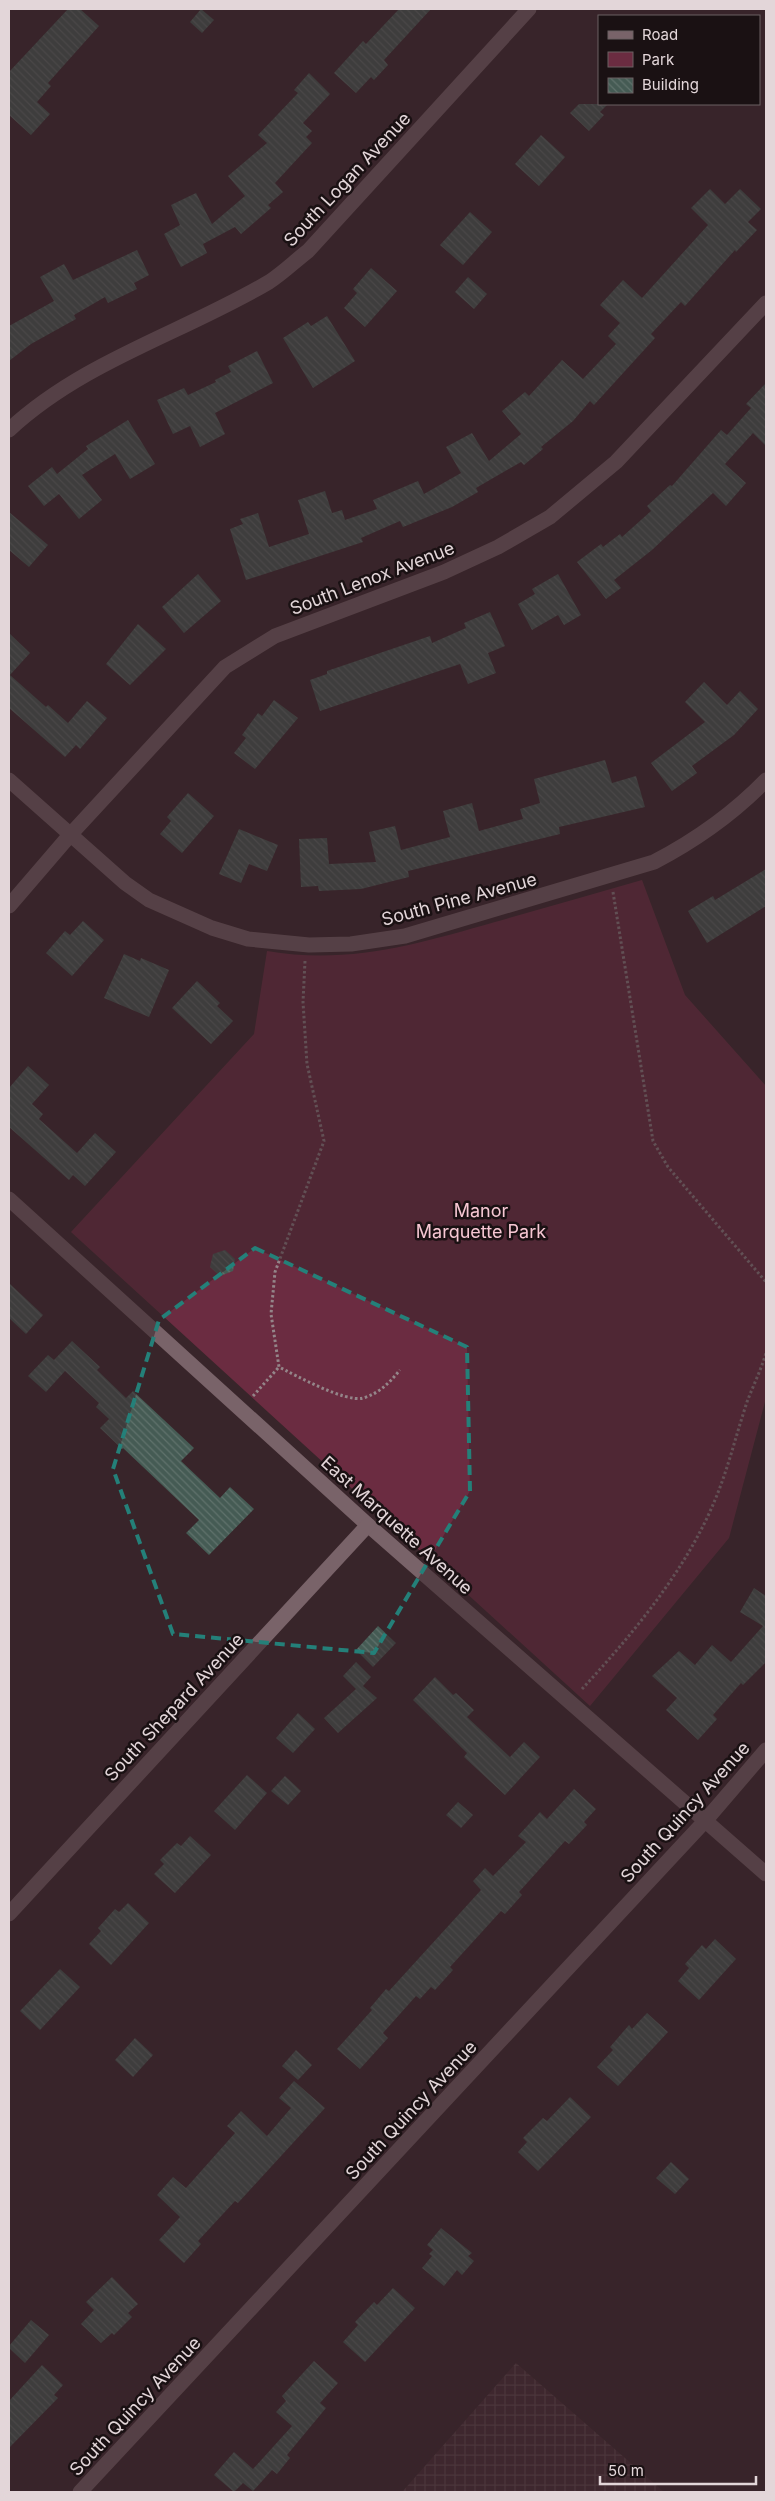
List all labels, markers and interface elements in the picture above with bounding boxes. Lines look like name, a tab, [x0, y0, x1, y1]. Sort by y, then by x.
legend	[598, 15, 760, 105]
text: Road	[642, 25, 678, 44]
text: Park	[642, 50, 675, 69]
text: Building	[642, 75, 699, 94]
street label: South Logan Avenue	[279, 108, 415, 250]
street label: South Lenox Avenue	[287, 537, 457, 619]
street label: South Pine Avenue	[379, 868, 539, 930]
park label: Manor Marquette Park	[416, 1200, 546, 1242]
street label: East Marquette Avenue	[317, 1452, 477, 1598]
street label: South Shepard Avenue	[100, 1629, 248, 1785]
street label: South Quincy Avenue	[616, 1737, 754, 1887]
street label: South Quincy Avenue	[341, 2036, 481, 2184]
street label: South Quincy Avenue	[65, 2332, 205, 2480]
scale bar	[600, 2454, 756, 2486]
text: 50 m	[608, 2461, 644, 2480]

